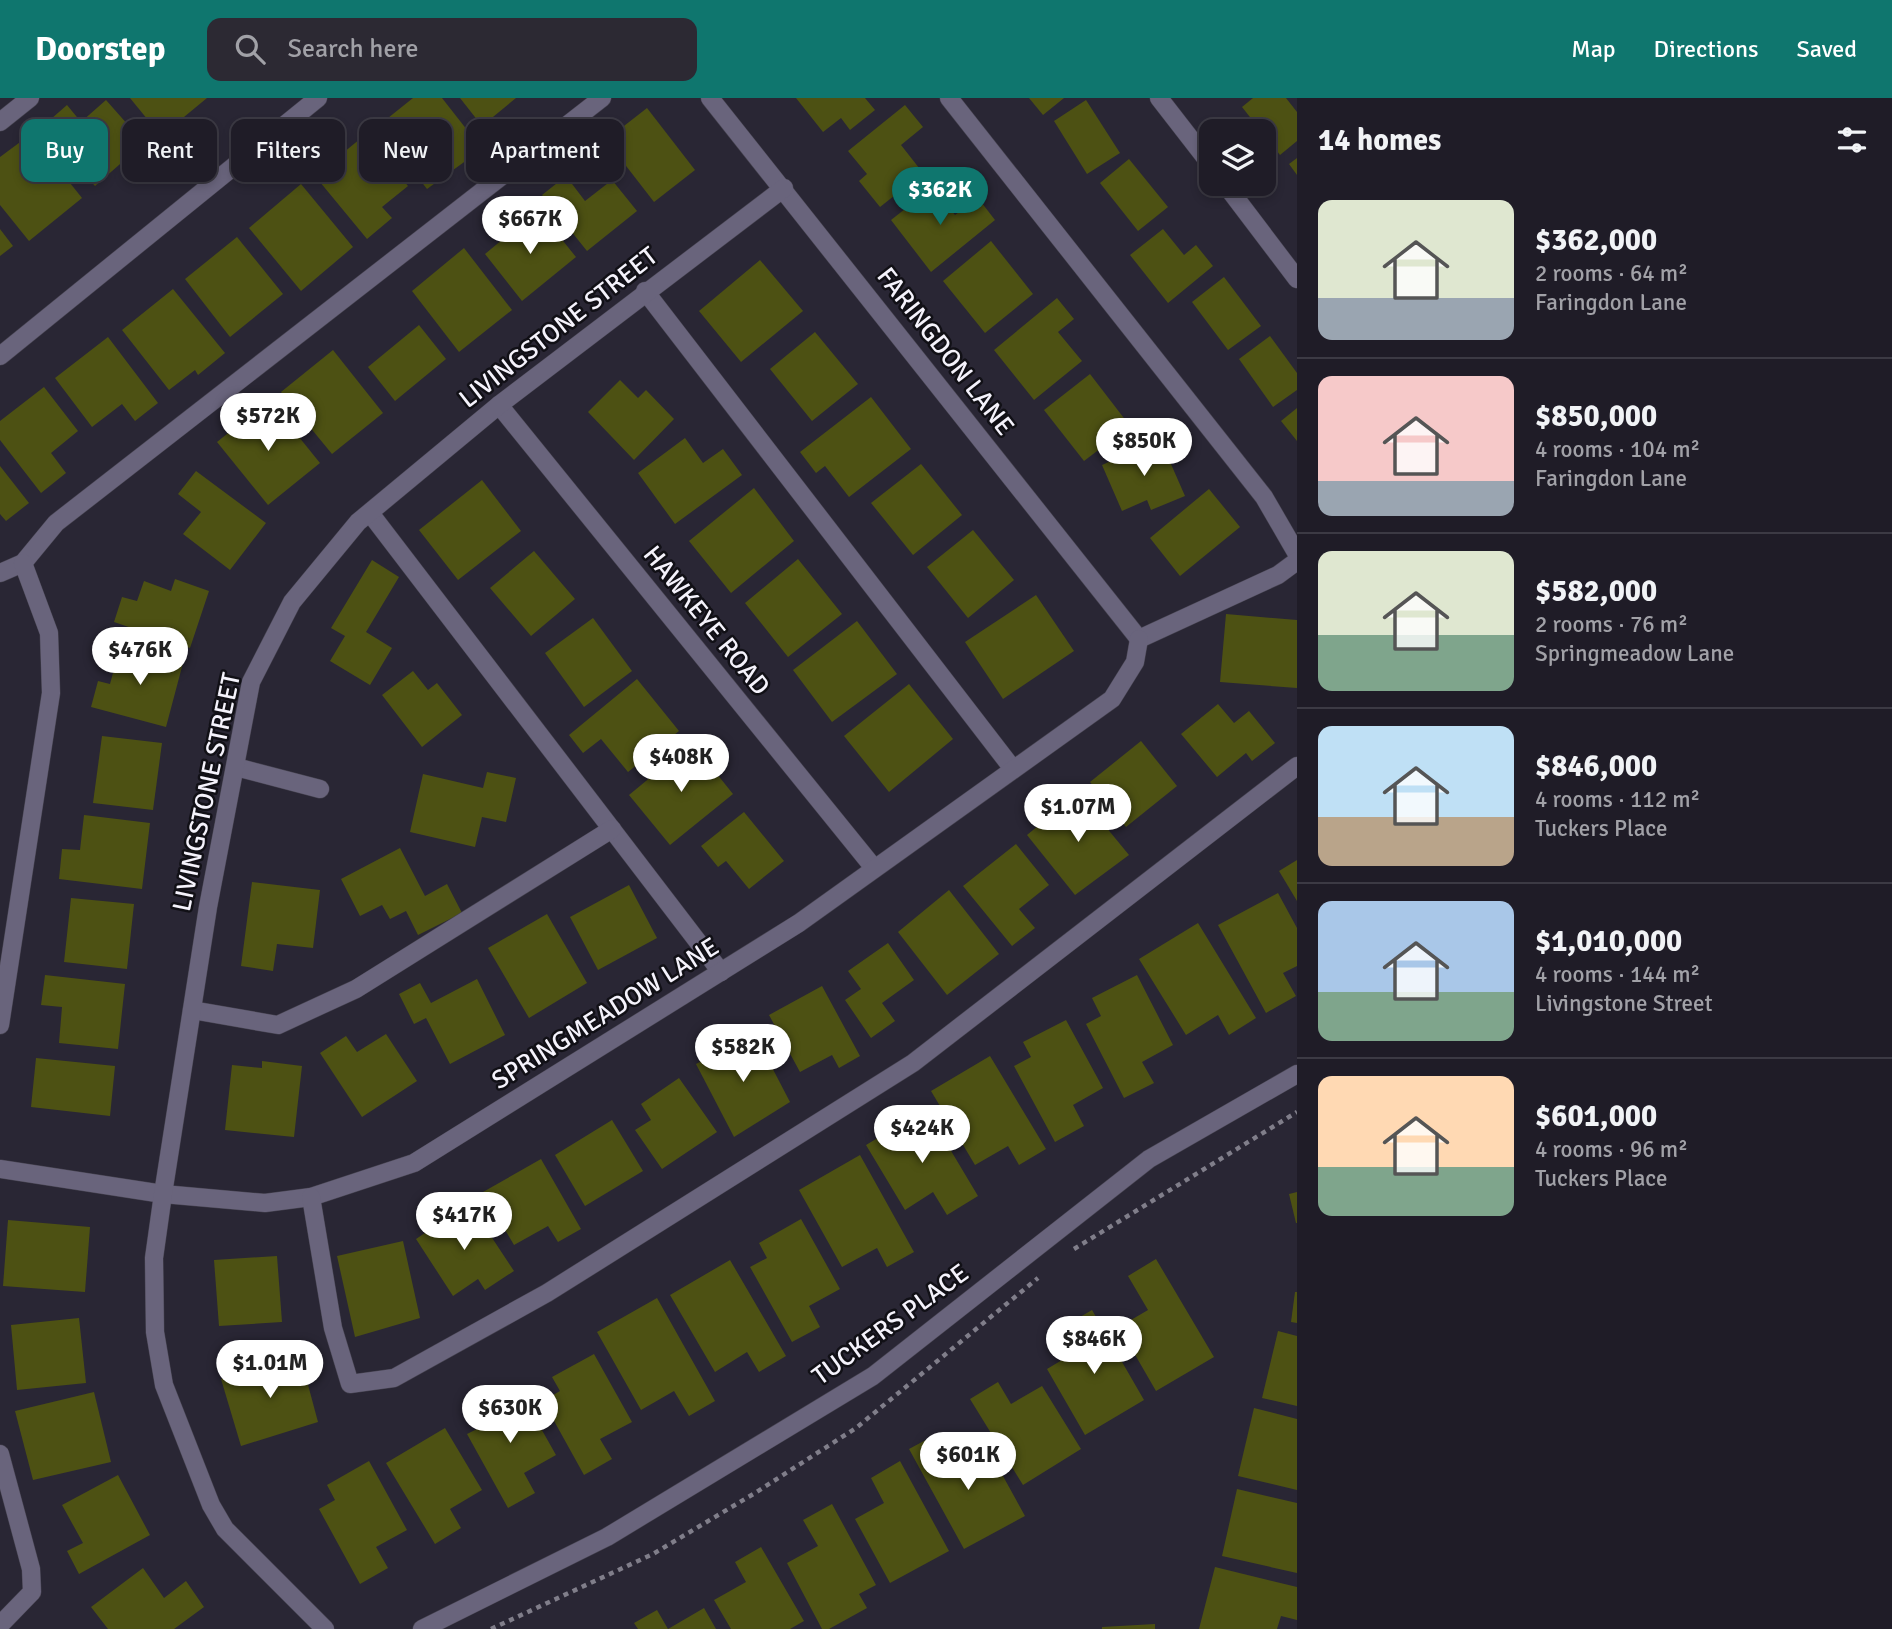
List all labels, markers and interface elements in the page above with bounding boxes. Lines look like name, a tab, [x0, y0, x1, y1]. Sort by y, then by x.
search box	[207, 18, 697, 81]
text: Doorstep	[35, 29, 165, 70]
icon: search	[231, 30, 269, 68]
text: Search here	[287, 33, 419, 65]
text: Map	[1571, 34, 1616, 64]
text: Directions	[1654, 34, 1759, 64]
text: Saved	[1797, 34, 1857, 64]
chip: Buy	[21, 119, 108, 182]
chip: Rent	[122, 119, 217, 182]
chip: Filters	[231, 119, 345, 182]
chip: New	[359, 119, 452, 182]
chip: Apartment	[466, 119, 624, 182]
map controls	[1199, 119, 1276, 196]
button: layers	[1199, 119, 1276, 196]
icon: filters	[1833, 121, 1871, 159]
text: 14 homes	[1318, 122, 1441, 159]
pin: $362K	[891, 167, 989, 227]
text: $362K	[908, 175, 972, 204]
pin: $667K	[481, 197, 579, 256]
text: $667K	[498, 204, 562, 233]
text: $362,000	[1535, 222, 1657, 259]
icon: home	[1374, 228, 1458, 312]
street label: LIVINGSTONE STREET	[453, 240, 664, 415]
text: 2 rooms · 64 m²	[1535, 259, 1688, 288]
street label: FARINGDON LANE	[870, 261, 1021, 442]
text: Faringdon Lane	[1535, 288, 1687, 317]
pin: $572K	[219, 394, 317, 453]
text: $850,000	[1535, 398, 1657, 435]
text: $572K	[236, 401, 300, 430]
icon: home	[1374, 404, 1458, 488]
pin: $850K	[1095, 418, 1193, 478]
text: $850K	[1112, 426, 1176, 455]
text: 4 rooms · 104 m²	[1535, 435, 1700, 464]
text: Faringdon Lane	[1535, 464, 1687, 493]
street label: HAWKEYE ROAD	[636, 539, 776, 702]
text: $582,000	[1535, 573, 1657, 610]
icon: home	[1374, 579, 1458, 663]
text: 2 rooms · 76 m²	[1535, 610, 1688, 639]
pin: $476K	[91, 628, 189, 687]
text: $476K	[108, 635, 172, 664]
text: Springmeadow Lane	[1535, 639, 1734, 668]
street label: LIVINGSTONE STREET	[166, 670, 248, 915]
pin: $408K	[632, 734, 730, 794]
text: $408K	[649, 742, 713, 771]
text: $846,000	[1535, 748, 1657, 785]
icon: home	[1374, 754, 1458, 838]
pin: $1.07M	[1021, 784, 1135, 844]
text: 4 rooms · 112 m²	[1535, 785, 1700, 814]
text: $1.07M	[1040, 792, 1116, 821]
text: Tuckers Place	[1535, 814, 1668, 843]
text: $1,010,000	[1535, 923, 1682, 960]
icon: home	[1374, 929, 1458, 1013]
street label: SPRINGMEADOW LANE	[486, 931, 725, 1097]
text: 4 rooms · 144 m²	[1535, 960, 1700, 989]
text: Livingstone Street	[1535, 989, 1713, 1018]
pin: $582K	[694, 1024, 792, 1084]
text: $582K	[711, 1032, 775, 1061]
text: $601,000	[1535, 1098, 1657, 1135]
icon: home	[1374, 1104, 1458, 1188]
pin: $424K	[873, 1105, 971, 1165]
text: $424K	[890, 1113, 954, 1142]
text: 4 rooms · 96 m²	[1535, 1135, 1688, 1164]
text: Tuckers Place	[1535, 1164, 1668, 1193]
pin: $417K	[415, 1192, 513, 1252]
text: $417K	[432, 1200, 496, 1229]
street label: TUCKERS PLACE	[806, 1257, 975, 1392]
pin: $846K	[1045, 1316, 1143, 1376]
text: $846K	[1062, 1324, 1126, 1353]
pin: $1.01M	[213, 1340, 327, 1400]
text: $1.01M	[232, 1348, 308, 1377]
pin: $630K	[461, 1386, 559, 1445]
text: $630K	[478, 1393, 542, 1422]
pin: $601K	[919, 1432, 1017, 1492]
text: $601K	[936, 1440, 1000, 1469]

